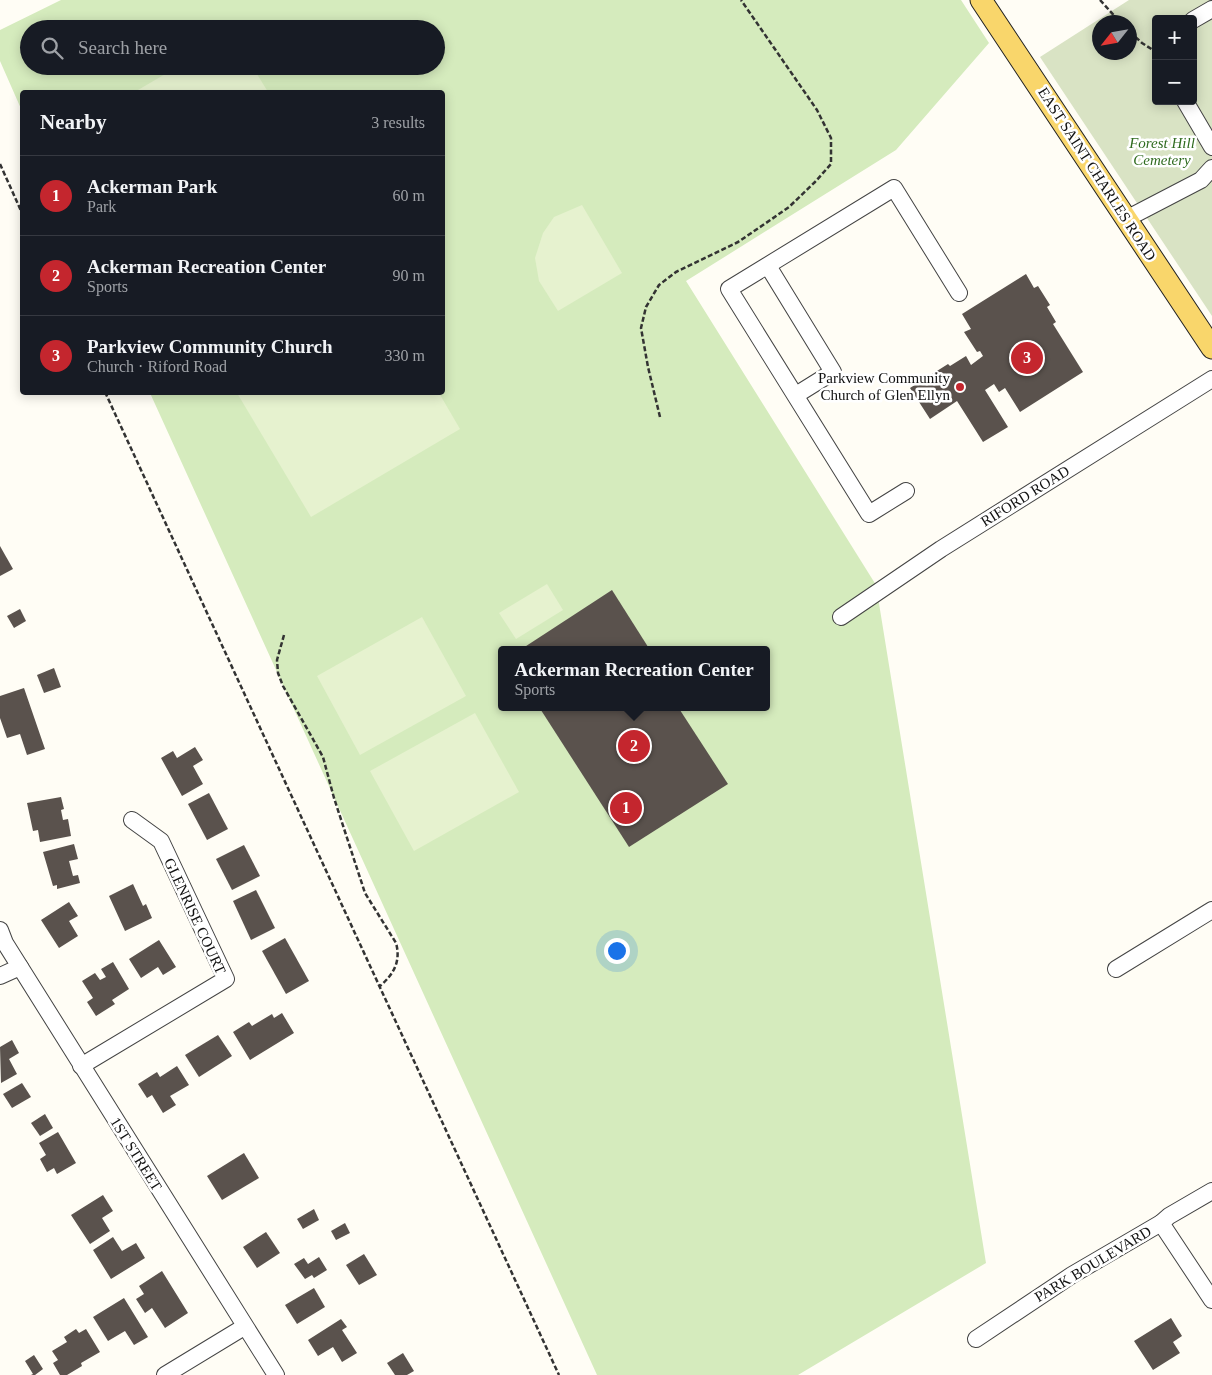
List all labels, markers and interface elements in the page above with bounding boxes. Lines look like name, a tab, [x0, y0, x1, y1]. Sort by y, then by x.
north arrow	[1092, 15, 1137, 60]
map controls	[1152, 15, 1197, 105]
button: +	[1152, 15, 1197, 60]
search box	[20, 20, 445, 75]
icon: search	[38, 34, 66, 62]
text: Search here	[78, 37, 167, 58]
button: −	[1152, 60, 1197, 105]
street label: EAST SAINT CHARLES ROAD	[1035, 84, 1159, 264]
text: Nearby	[40, 110, 107, 134]
text: 3 results	[371, 114, 425, 131]
park label: Forest Hill Cemetery	[1128, 135, 1195, 168]
text: Ackerman Park	[87, 176, 217, 197]
text: 1	[52, 187, 60, 204]
text: 60 m	[393, 187, 425, 204]
text: Park	[87, 198, 116, 215]
text: Ackerman Recreation Center	[87, 256, 326, 277]
text: 2	[52, 267, 60, 284]
text: 90 m	[393, 267, 425, 284]
text: Sports	[87, 278, 128, 295]
text: Parkview Community Church	[87, 336, 333, 357]
pin: 3	[1011, 339, 1043, 377]
text: 3	[52, 347, 60, 364]
text: 330 m	[385, 347, 425, 364]
text: Church · Riford Road	[87, 358, 227, 375]
place label: Parkview Community Church of Glen Ellyn	[818, 370, 950, 403]
marker: Parkview Community Church of Glen Ellyn	[954, 381, 966, 393]
street label: RIFORD ROAD	[978, 462, 1072, 530]
popup	[498, 646, 770, 711]
text: Ackerman Recreation Center	[514, 659, 754, 680]
text: Sports	[514, 681, 555, 698]
pin: 2	[618, 727, 650, 765]
pin: 1	[610, 789, 642, 827]
street label: GLENRISE COURT	[161, 855, 229, 977]
your location	[604, 938, 630, 964]
street label: 1ST STREET	[107, 1114, 165, 1194]
street label: PARK BOULEVARD	[1032, 1223, 1154, 1305]

